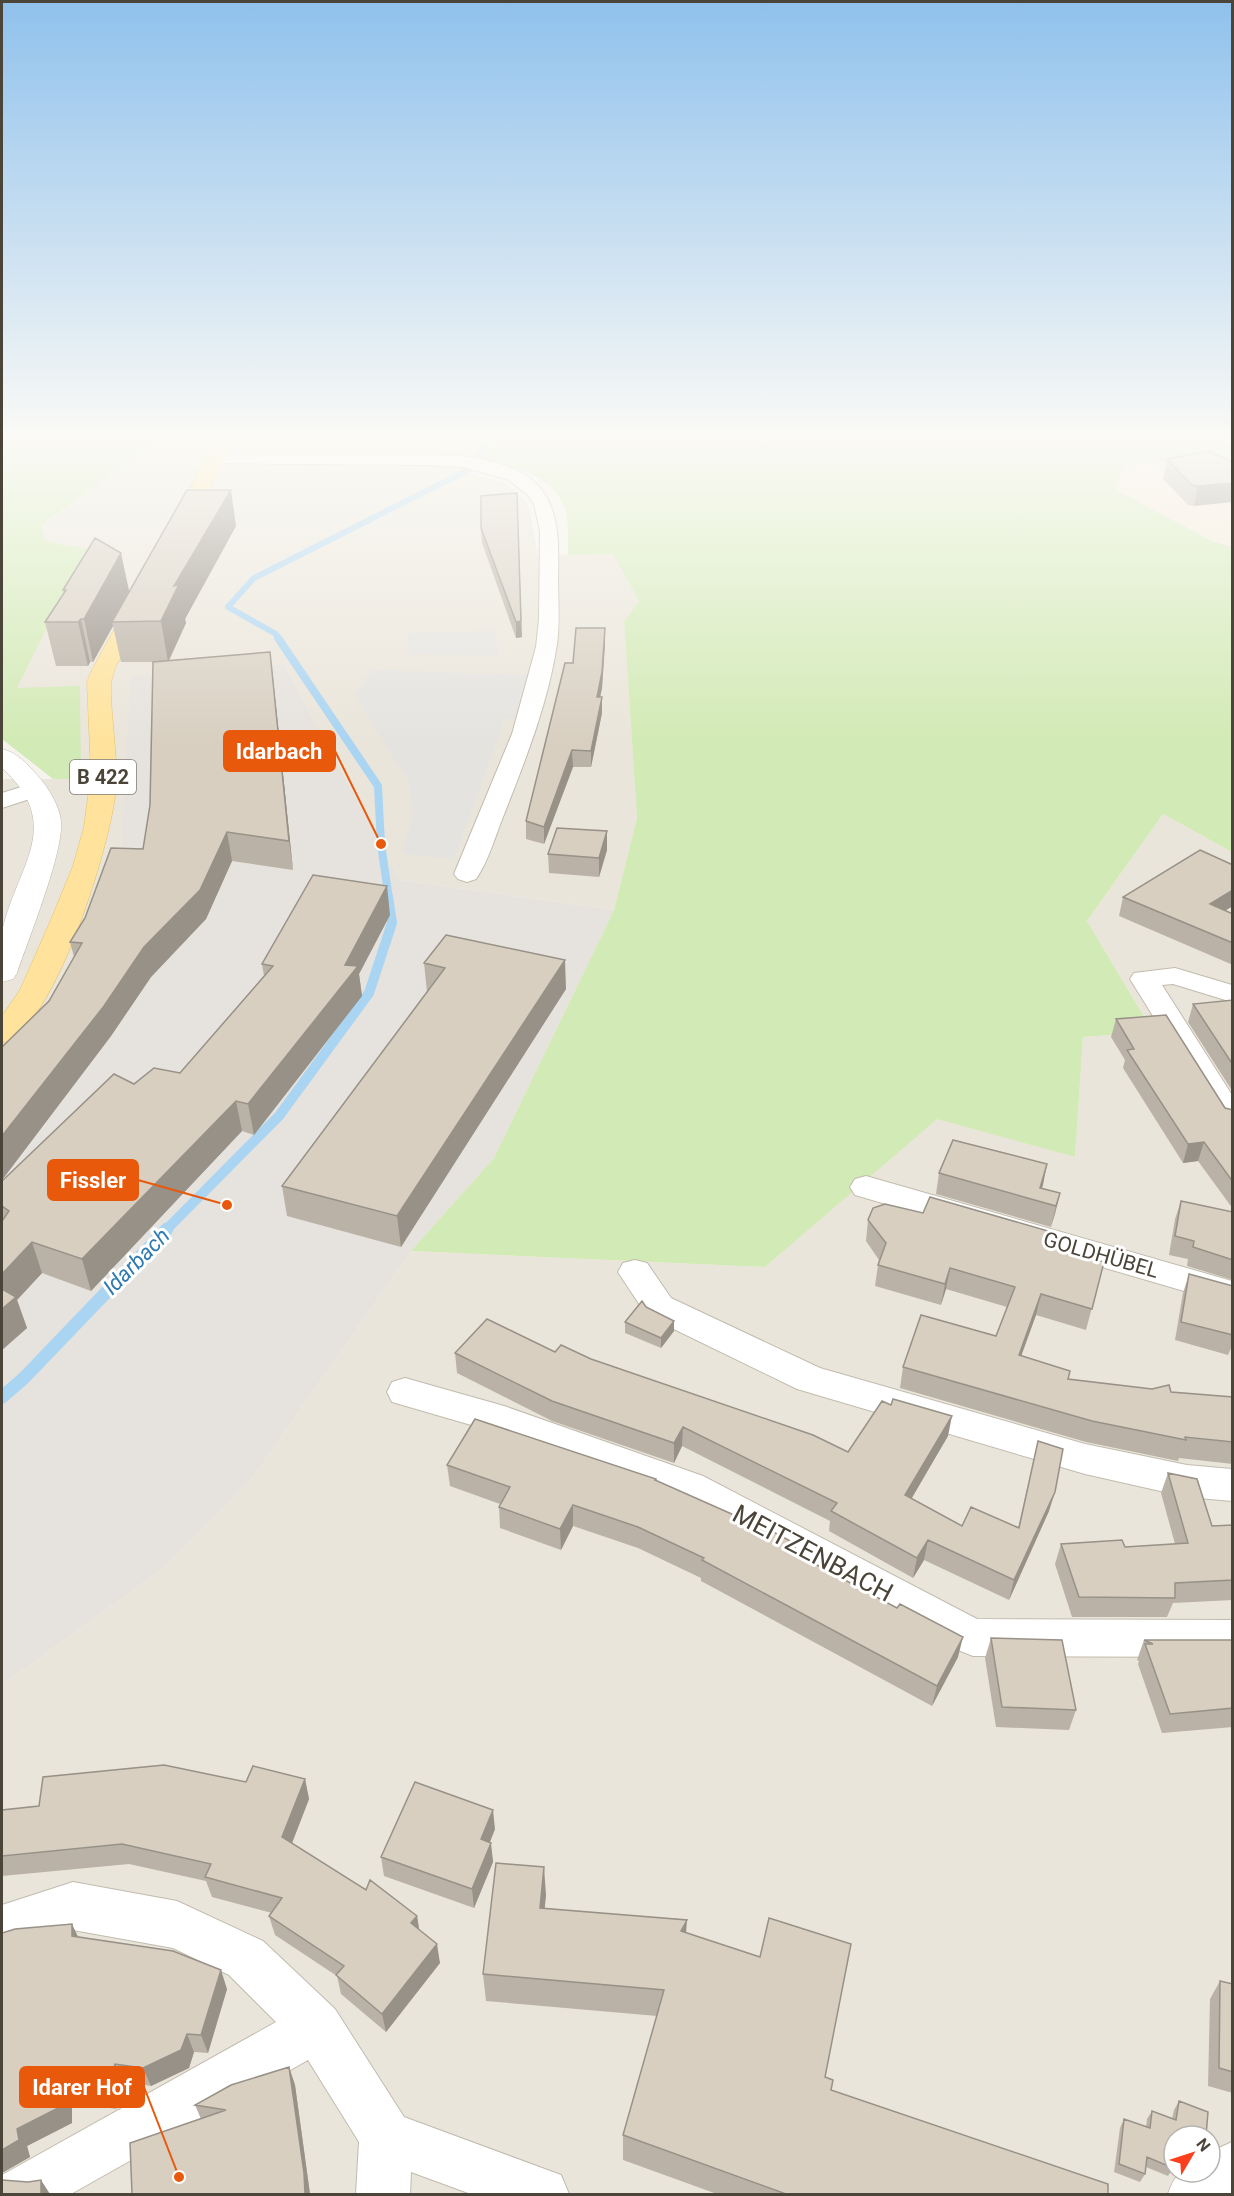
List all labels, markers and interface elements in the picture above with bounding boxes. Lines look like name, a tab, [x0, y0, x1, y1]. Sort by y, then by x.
callout: Idarbach	[224, 731, 335, 771]
text: Idarbach	[236, 739, 322, 764]
road number: B 422	[70, 760, 136, 794]
callout: Fissler	[48, 1160, 138, 1200]
text: Fissler	[60, 1168, 126, 1193]
water label: Idarbach	[98, 1223, 175, 1300]
street label: GOLDHÜBEL	[1041, 1227, 1161, 1283]
street label: MEITZENBACH	[728, 1498, 898, 1608]
callout: Idarer Hof	[20, 2067, 144, 2107]
text: Idarer Hof	[32, 2075, 132, 2100]
north arrow	[1162, 2124, 1222, 2184]
text: N	[1192, 2135, 1214, 2155]

